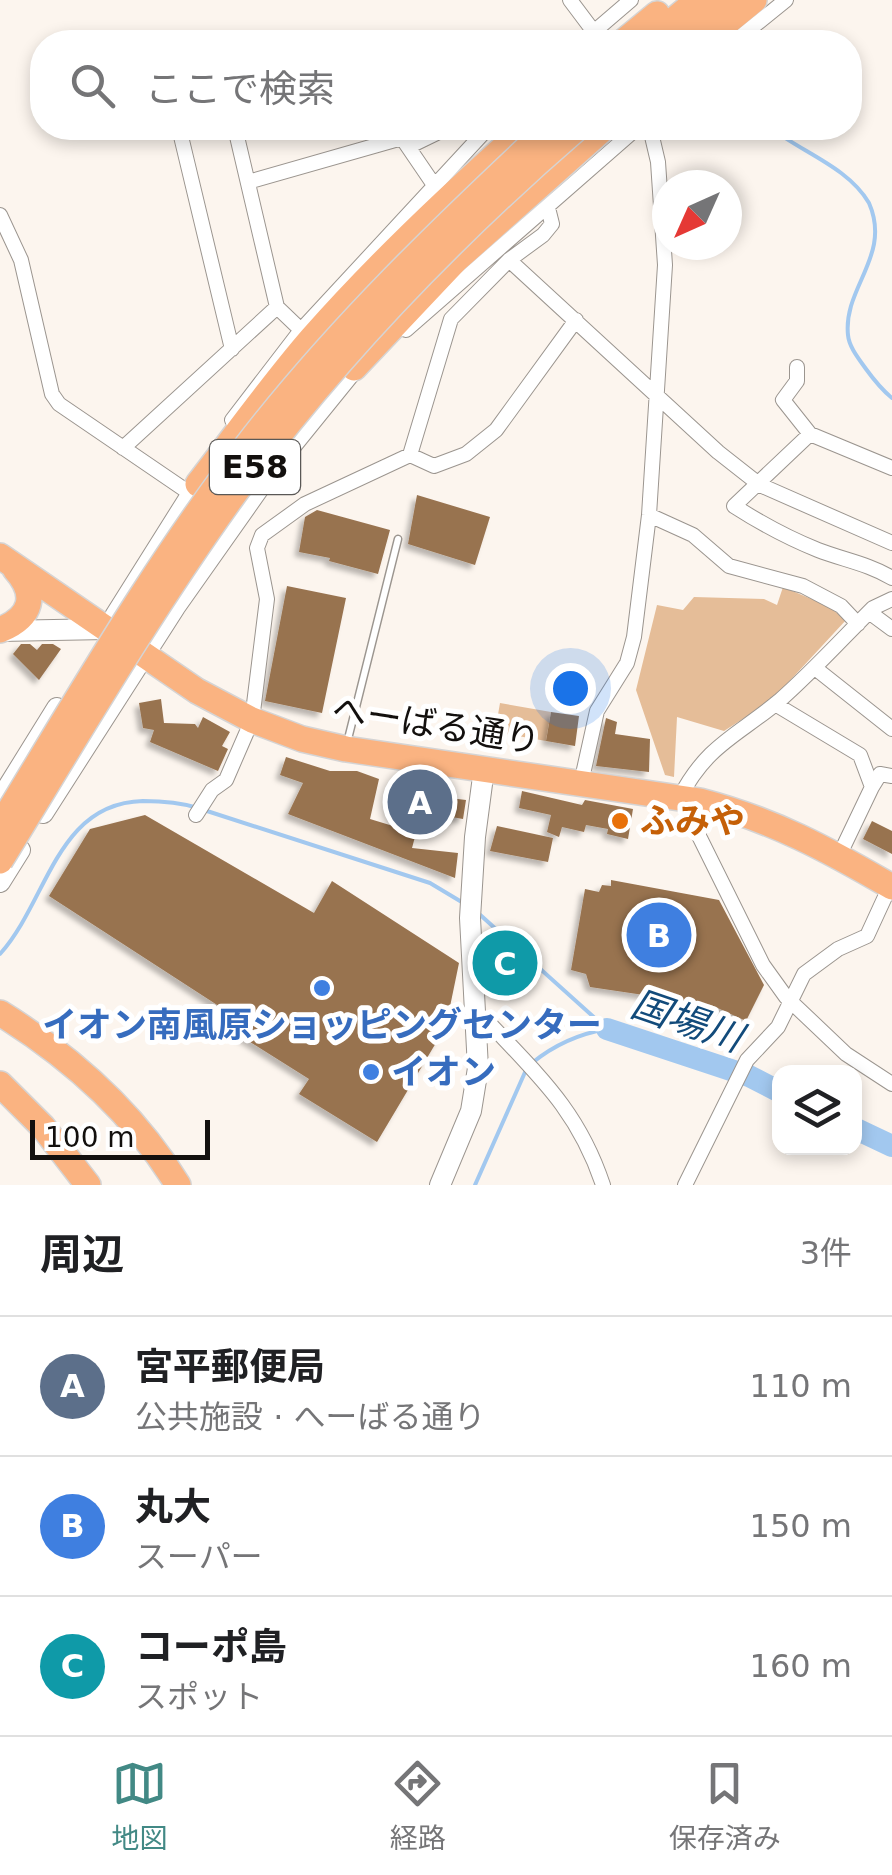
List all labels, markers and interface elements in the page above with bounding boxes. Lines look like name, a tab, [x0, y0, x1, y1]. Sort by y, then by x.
search box	[30, 30, 862, 140]
icon: search	[65, 58, 120, 113]
text: ここで検索	[145, 67, 335, 111]
north arrow	[652, 170, 742, 260]
road number: E58	[210, 440, 300, 494]
your location	[545, 663, 596, 714]
street label: へーばる通り	[329, 689, 543, 761]
pin: A	[388, 764, 452, 840]
place label: ふみや	[640, 801, 745, 841]
marker: ふみや	[609, 810, 631, 832]
pin: B	[626, 898, 692, 972]
pin: C	[472, 926, 538, 1000]
marker: イオン南風原ショッピングセンター	[311, 977, 333, 999]
water label: 国場川	[626, 982, 752, 1062]
place label: イオン南風原ショッピングセンター	[42, 1005, 602, 1045]
place label: イオン	[391, 1052, 496, 1092]
marker: イオン	[360, 1061, 382, 1083]
map controls	[772, 1065, 862, 1155]
button: layers	[772, 1065, 862, 1155]
scale bar	[30, 1115, 210, 1160]
text: 100 m	[45, 1121, 135, 1154]
text: 周辺	[40, 1230, 124, 1279]
text: 3件	[800, 1234, 852, 1272]
text: 宮平郵便局	[135, 1345, 325, 1389]
text: A	[60, 1367, 85, 1405]
text: 110 m	[750, 1367, 852, 1405]
text: 公共施設 · へーばる通り	[135, 1398, 486, 1436]
text: 丸大	[135, 1485, 211, 1529]
text: B	[60, 1507, 85, 1545]
text: 150 m	[750, 1507, 852, 1545]
text: スーパー	[135, 1538, 263, 1576]
text: コーポ島	[135, 1625, 287, 1669]
text: C	[61, 1647, 84, 1685]
text: 160 m	[750, 1647, 852, 1685]
text: スポット	[135, 1678, 263, 1716]
tab: 地図	[111, 1756, 167, 1856]
tab: 経路	[390, 1756, 446, 1856]
tab: 保存済み	[669, 1756, 781, 1856]

